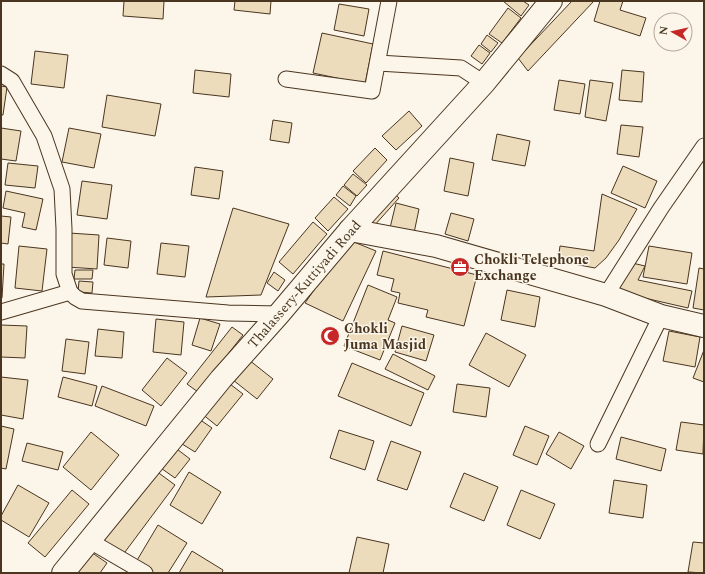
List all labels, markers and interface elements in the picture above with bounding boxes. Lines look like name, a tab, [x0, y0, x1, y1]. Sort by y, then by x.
north arrow	[653, 12, 693, 52]
text: N	[655, 25, 673, 36]
street label: Thalassery-Kuttiyadi Road	[243, 215, 366, 353]
place label: Chokli Telephone Exchange	[474, 249, 589, 286]
office icon: Chokli Telephone Exchange	[449, 256, 471, 278]
place label: Chokli Juma Masjid	[344, 318, 426, 355]
mosque icon: Chokli Juma Masjid	[319, 325, 341, 347]

